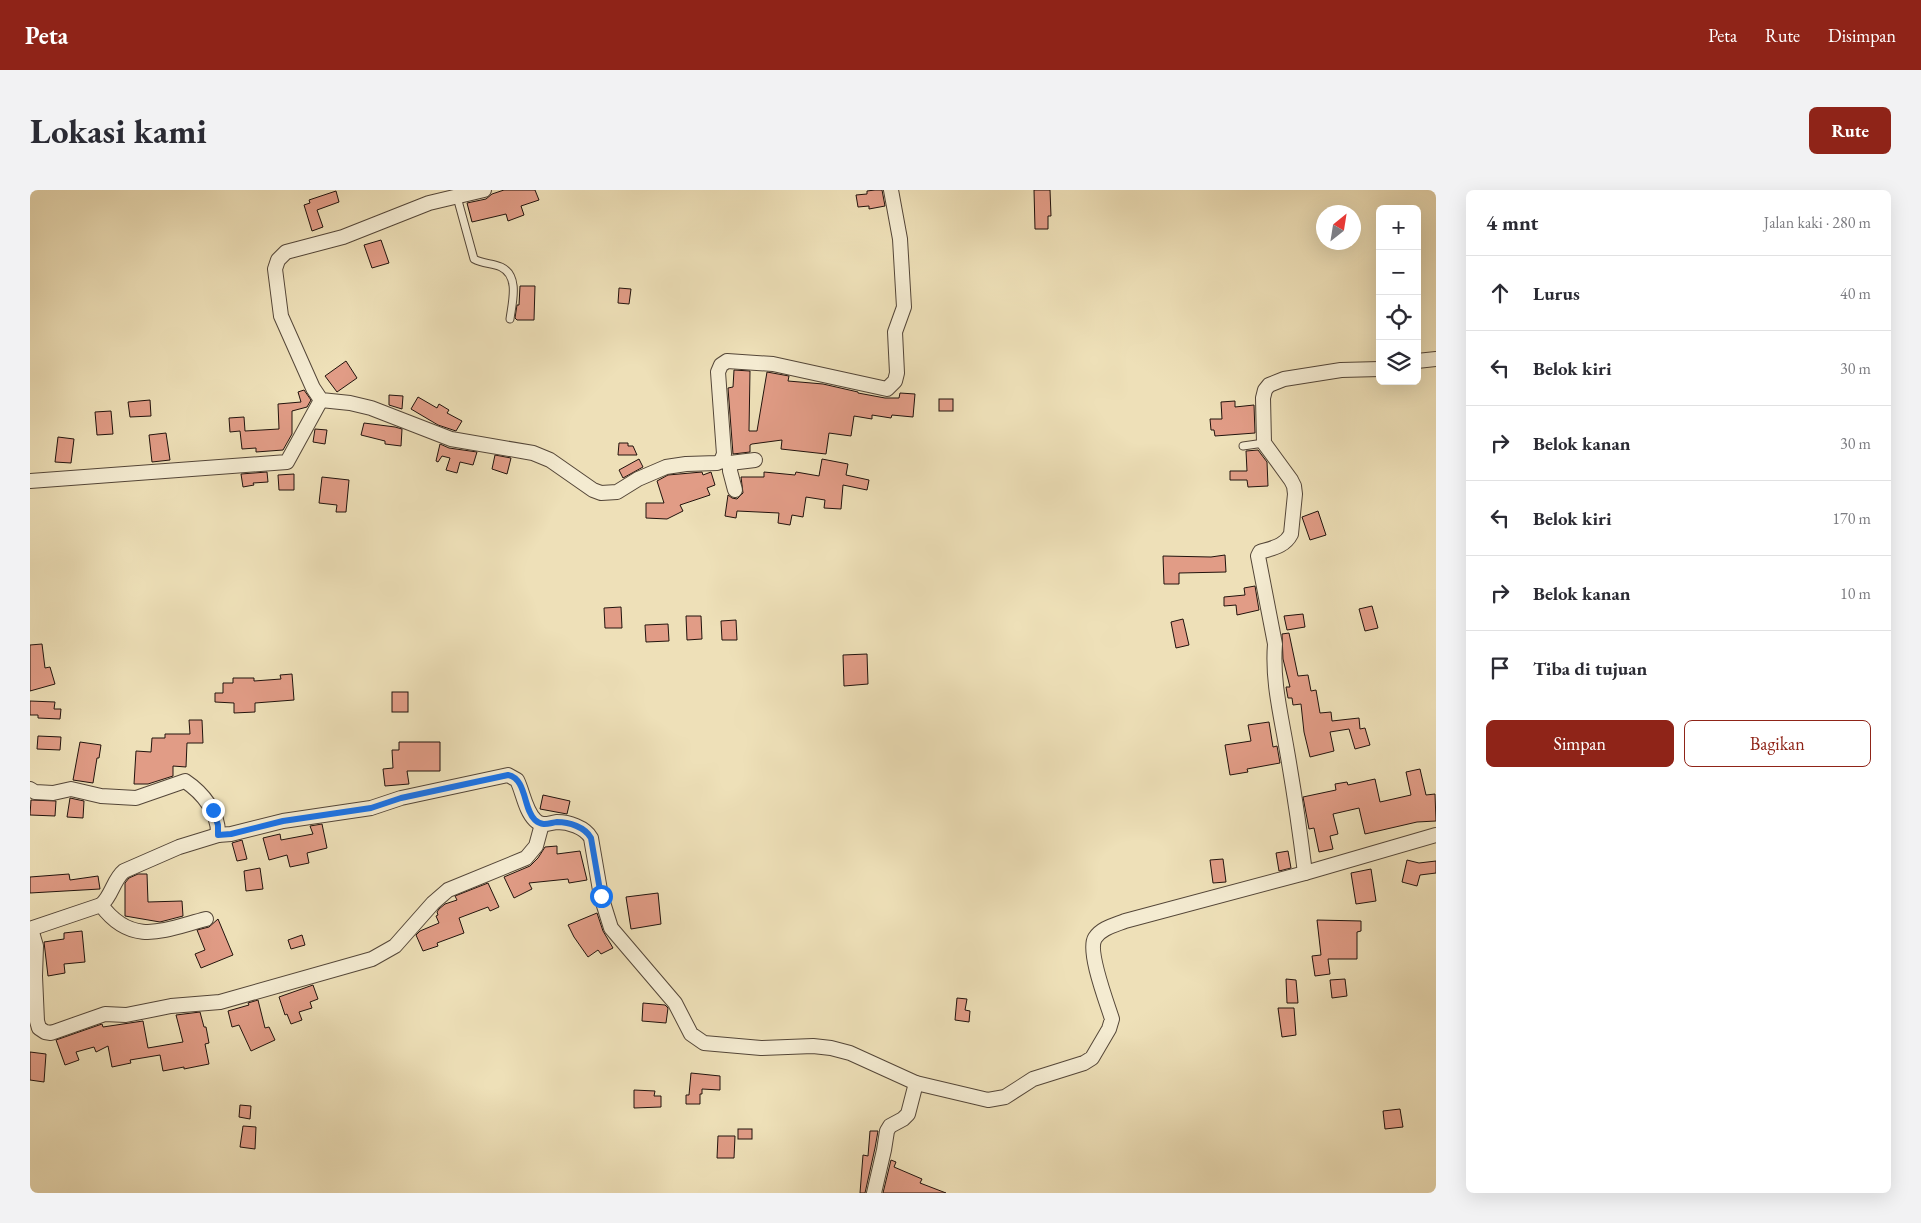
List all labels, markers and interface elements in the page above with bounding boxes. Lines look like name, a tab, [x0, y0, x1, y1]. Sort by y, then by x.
text: Peta	[25, 20, 68, 51]
text: Peta	[1708, 24, 1737, 47]
text: Rute	[1765, 24, 1800, 47]
text: Disimpan	[1828, 24, 1896, 47]
button: Rute	[1809, 107, 1891, 154]
text: Lokasi kami	[30, 108, 207, 153]
north arrow	[1316, 205, 1361, 250]
map controls	[1376, 205, 1421, 385]
button: +	[1376, 205, 1421, 250]
text: 4 mnt	[1486, 209, 1538, 236]
text: Jalan kaki · 280 m	[1764, 212, 1871, 233]
button: −	[1376, 250, 1421, 295]
icon: ahead	[1486, 279, 1514, 307]
text: Lurus	[1533, 281, 1580, 306]
text: 40 m	[1840, 283, 1871, 304]
button: locate	[1376, 295, 1421, 340]
button: layers	[1376, 340, 1421, 385]
icon: left	[1486, 354, 1514, 382]
text: Belok kiri	[1533, 356, 1612, 381]
text: 30 m	[1840, 358, 1871, 379]
icon: right	[1486, 429, 1514, 457]
text: Belok kanan	[1533, 431, 1631, 456]
text: 30 m	[1840, 433, 1871, 454]
icon: left	[1486, 504, 1514, 532]
text: Belok kiri	[1533, 506, 1612, 531]
text: 170 m	[1832, 508, 1871, 529]
icon: right	[1486, 579, 1514, 607]
text: Belok kanan	[1533, 581, 1631, 606]
text: 10 m	[1840, 583, 1871, 604]
icon: arrive	[1486, 654, 1514, 682]
text: Tiba di tujuan	[1533, 656, 1647, 681]
button: Simpan	[1486, 720, 1674, 767]
button: Bagikan	[1684, 720, 1871, 767]
route end	[202, 799, 225, 822]
route start	[590, 885, 613, 908]

